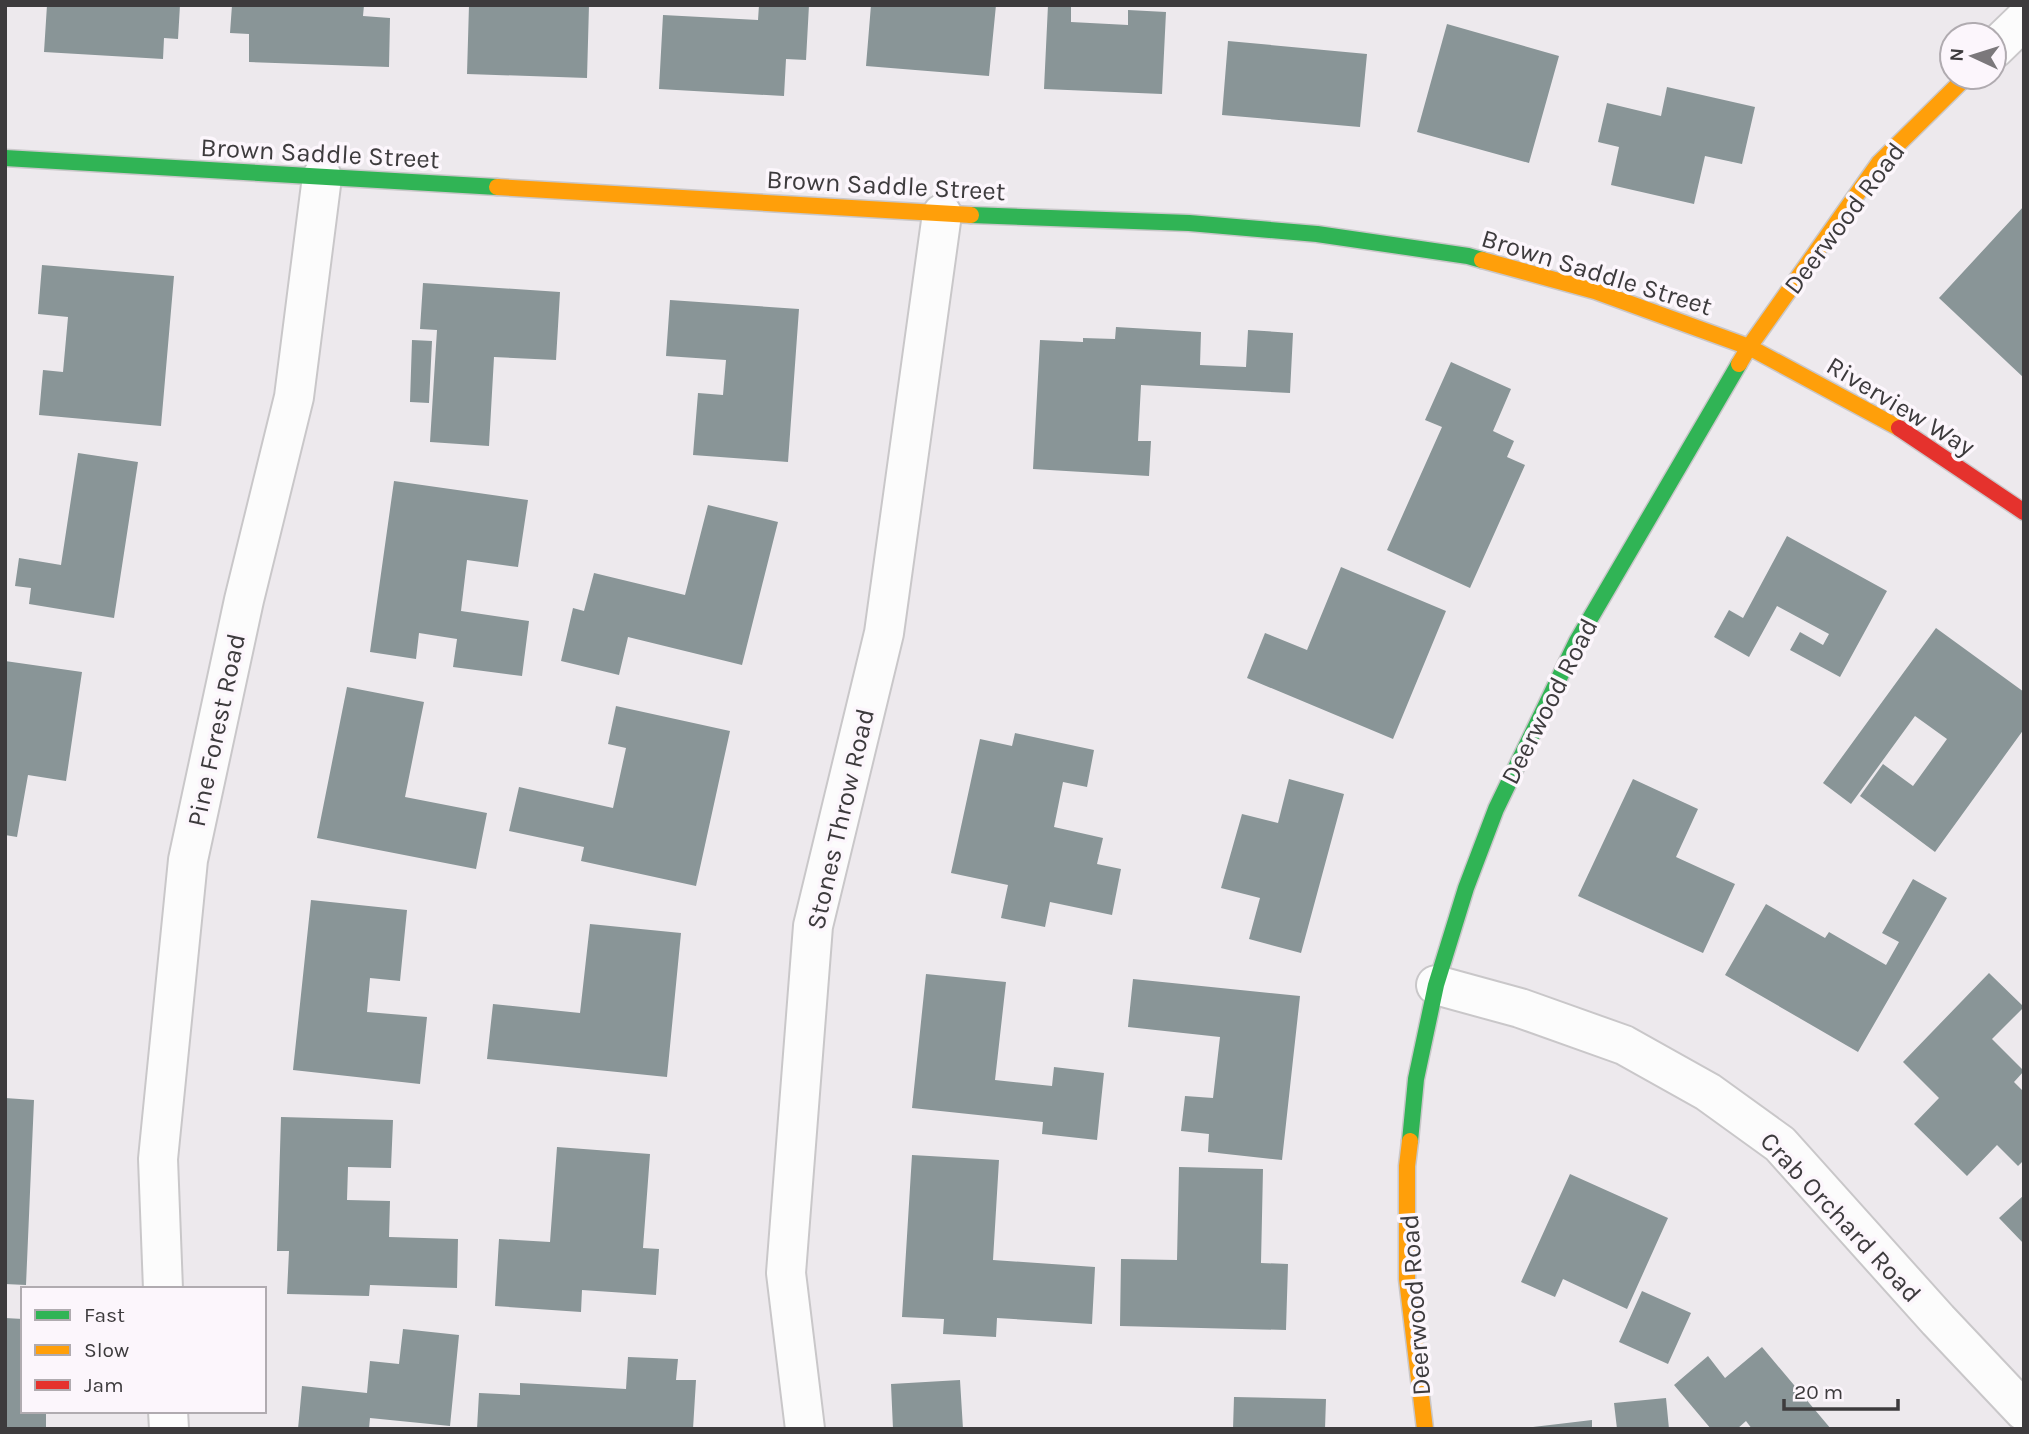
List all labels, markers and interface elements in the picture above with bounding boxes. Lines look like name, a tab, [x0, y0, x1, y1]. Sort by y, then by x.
north arrow	[1938, 21, 2008, 91]
text: N	[1946, 47, 1968, 62]
street label: Brown Saddle Street	[200, 132, 441, 175]
street label: Deerwood Road	[1777, 136, 1912, 300]
street label: Brown Saddle Street	[766, 164, 1007, 207]
street label: Brown Saddle Street	[1478, 223, 1716, 322]
street label: Riverview Way	[1821, 350, 1981, 463]
street label: Deerwood Road	[1494, 613, 1605, 789]
street label: Pine Forest Road	[181, 631, 252, 830]
street label: Stones Throw Road	[800, 706, 881, 933]
street label: Crab Orchard Road	[1754, 1126, 1928, 1309]
street label: Deerwood Road	[1394, 1213, 1437, 1397]
legend	[21, 1287, 266, 1413]
text: Fast	[84, 1303, 125, 1327]
text: Slow	[84, 1338, 129, 1362]
scale bar	[1784, 1368, 1898, 1412]
text: Jam	[84, 1373, 124, 1397]
text: 20 m	[1794, 1380, 1843, 1404]

